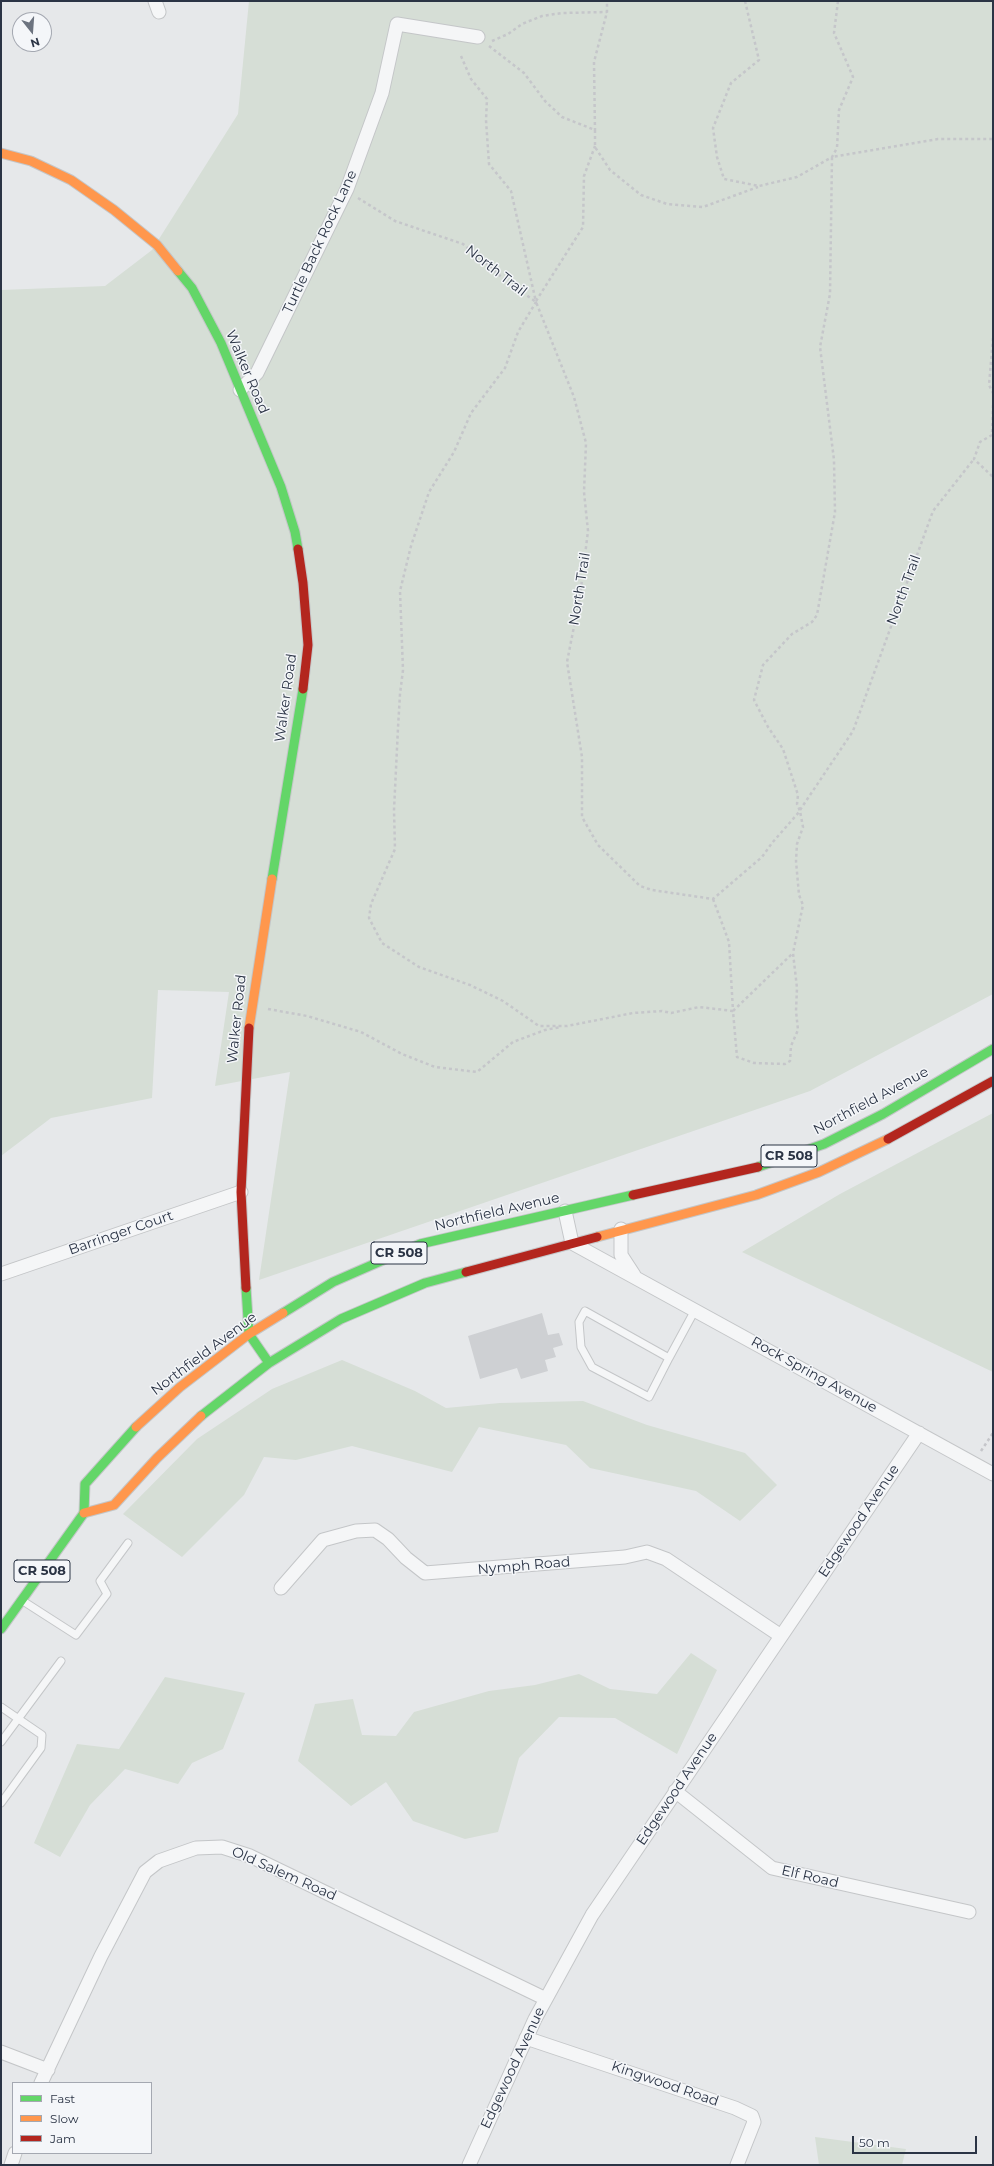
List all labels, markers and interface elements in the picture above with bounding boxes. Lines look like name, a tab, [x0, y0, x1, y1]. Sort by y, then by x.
north arrow	[12, 12, 52, 52]
text: N	[29, 35, 42, 51]
street label: Turtle Back Rock Lane	[279, 168, 361, 316]
street label: North Trail	[462, 242, 530, 300]
street label: Walker Road	[222, 328, 272, 416]
street label: North Trail	[566, 551, 594, 627]
street label: North Trail	[884, 553, 924, 627]
street label: Walker Road	[271, 653, 301, 743]
street label: Walker Road	[224, 974, 250, 1064]
street label: Northfield Avenue	[811, 1064, 931, 1138]
road number: CR 508	[761, 1145, 817, 1167]
street label: Northfield Avenue	[433, 1189, 561, 1235]
street label: Barringer Court	[66, 1207, 176, 1259]
road number: CR 508	[371, 1242, 427, 1264]
street label: Northfield Avenue	[148, 1309, 260, 1399]
street label: Rock Spring Avenue	[748, 1333, 880, 1417]
street label: Edgewood Avenue	[815, 1461, 903, 1581]
street label: Nymph Road	[477, 1554, 571, 1578]
road number: CR 508	[14, 1560, 70, 1582]
street label: Edgewood Avenue	[633, 1729, 721, 1849]
street label: Old Salem Road	[229, 1843, 339, 1905]
street label: Elf Road	[780, 1862, 840, 1892]
street label: Edgewood Avenue	[477, 2004, 549, 2132]
street label: Kingwood Road	[609, 2058, 721, 2110]
legend	[12, 2082, 152, 2154]
text: Fast	[50, 2091, 75, 2106]
text: Slow	[50, 2111, 79, 2126]
scale bar	[854, 2128, 979, 2154]
text: Jam	[50, 2131, 76, 2146]
text: 50 m	[859, 2135, 890, 2150]

